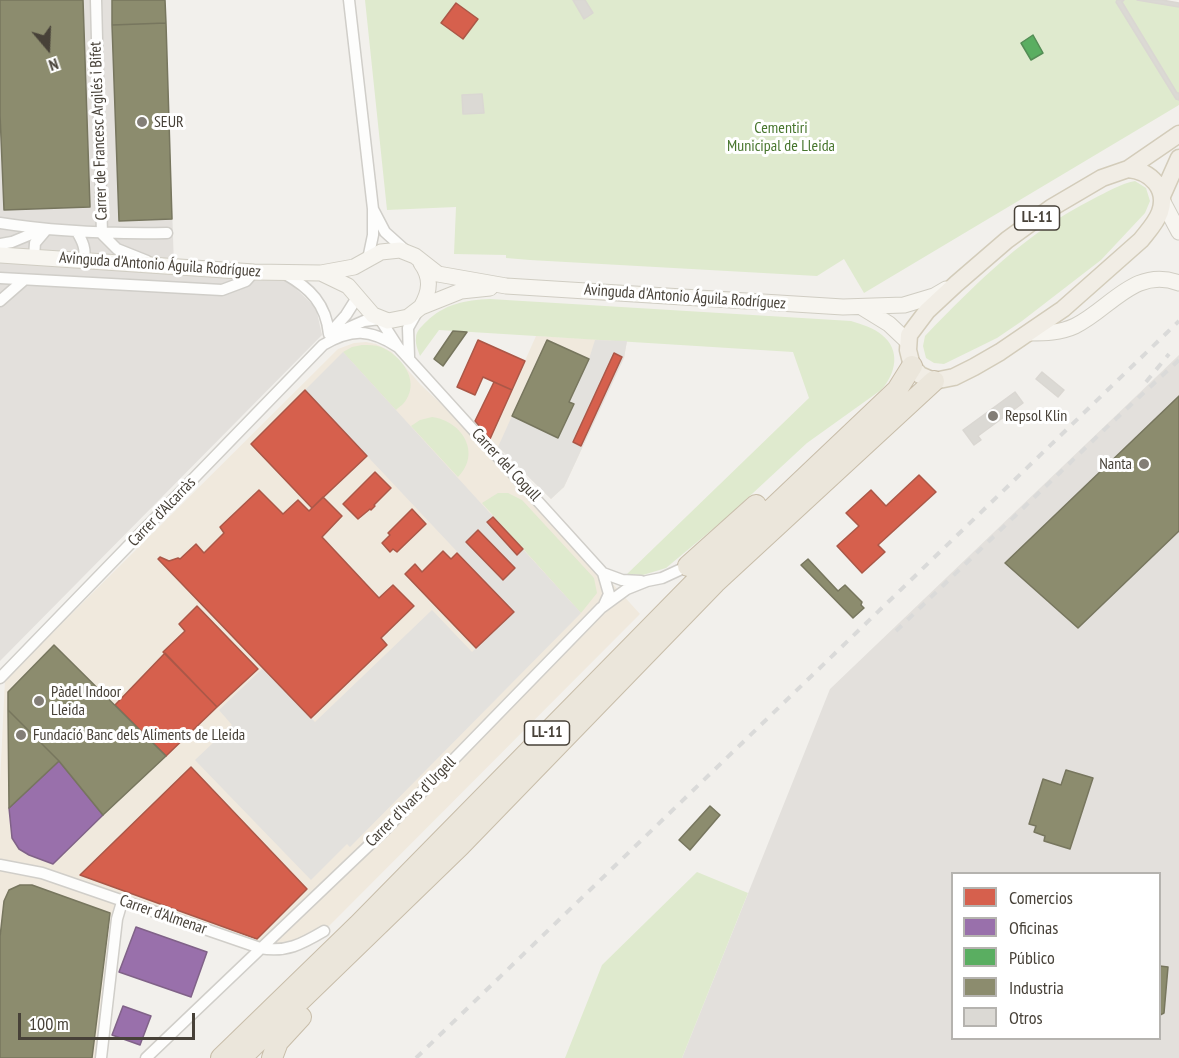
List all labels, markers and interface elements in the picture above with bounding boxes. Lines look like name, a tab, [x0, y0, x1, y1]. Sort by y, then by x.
north arrow	[18, 18, 78, 78]
street label: Carrer de Francesc Argilés i Bifet	[86, 41, 112, 221]
text: N	[47, 54, 61, 76]
place label: SEUR	[154, 112, 184, 132]
marker: SEUR	[135, 115, 149, 129]
park label: Cementiri Municipal de Lleida	[727, 118, 835, 156]
road number: LL-11	[1014, 206, 1060, 230]
street label: Avinguda d'Antonio Águila Rodríguez	[58, 248, 262, 282]
street label: Avinguda d'Antonio Águila Rodríguez	[583, 280, 787, 314]
place label: Repsol Klin	[1005, 406, 1067, 426]
marker: Repsol Klin	[986, 409, 1000, 423]
street label: Carrer del Cogull	[467, 425, 545, 505]
place label: Nanta	[1099, 454, 1132, 474]
marker: Nanta	[1137, 457, 1151, 471]
street label: Carrer d'Alcarràs	[124, 473, 200, 551]
place label: Pàdel Indoor Lleida	[51, 682, 121, 720]
marker: Pàdel Indoor Lleida	[32, 694, 46, 708]
road number: LL-11	[524, 721, 570, 745]
place label: Fundació Banc dels Aliments de Lleida	[33, 725, 245, 745]
marker: Fundació Banc dels Aliments de Lleida	[14, 728, 28, 742]
street label: Carrer d'Ivars d'Urgell	[362, 753, 460, 851]
legend	[951, 872, 1161, 1040]
text: Comercios	[1009, 886, 1073, 909]
street label: Carrer d'Almenar	[117, 891, 209, 939]
text: Oficinas	[1009, 916, 1058, 939]
text: Público	[1009, 946, 1055, 969]
text: Industria	[1009, 976, 1064, 999]
scale bar	[21, 1001, 198, 1039]
text: Otros	[1009, 1006, 1043, 1029]
text: 100 m	[29, 1012, 69, 1035]

